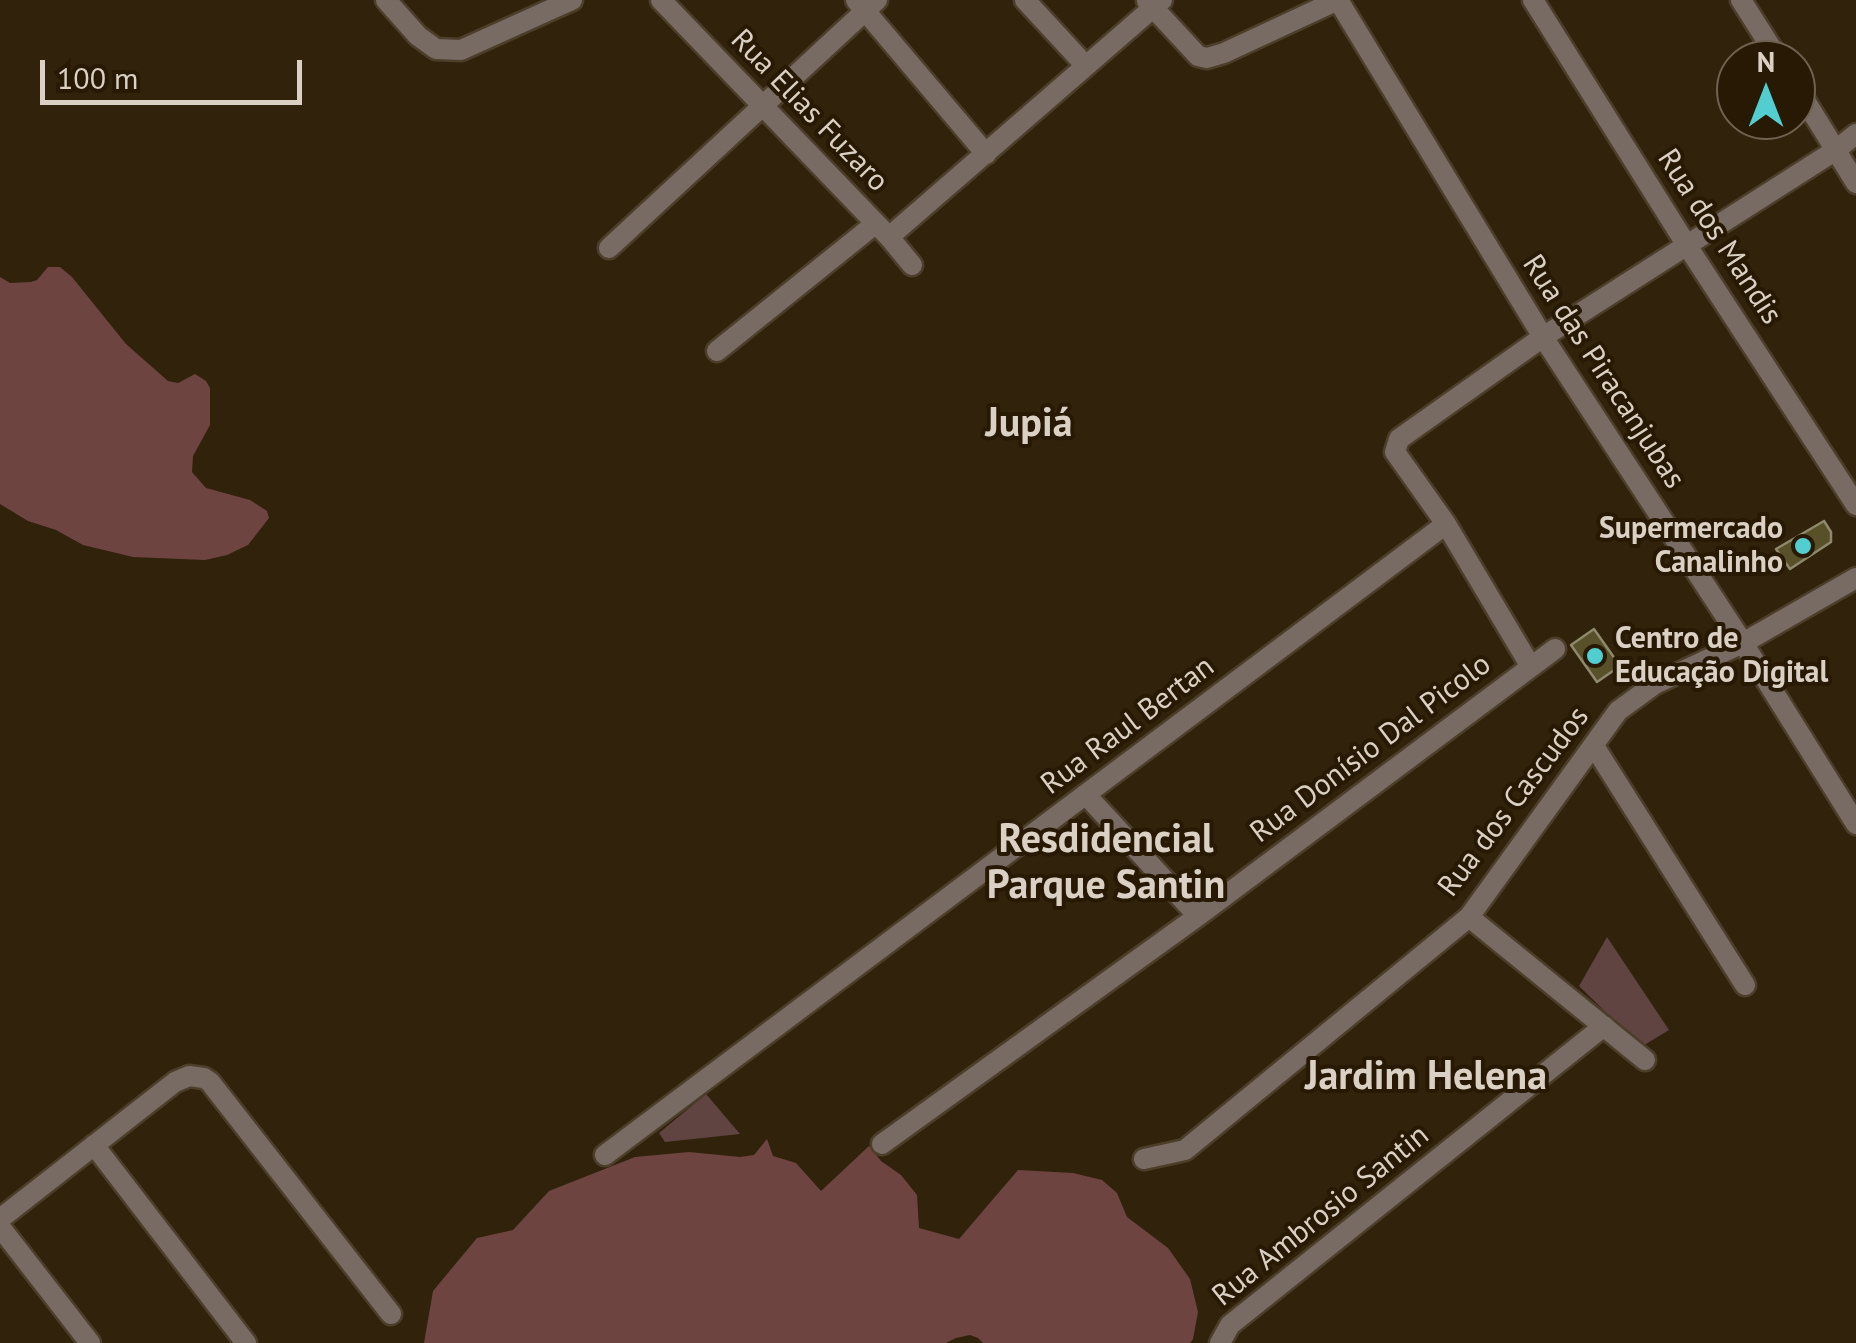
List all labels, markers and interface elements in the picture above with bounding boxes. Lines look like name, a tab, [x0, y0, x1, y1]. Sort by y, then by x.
street label: Rua Elias Fuzaro	[723, 23, 895, 199]
scale bar	[45, 40, 308, 102]
north arrow	[1716, 40, 1816, 140]
text: N	[1757, 43, 1775, 80]
text: 100 m	[57, 58, 138, 97]
street label: Rua dos Mandis	[1649, 143, 1789, 331]
street label: Rua das Piracanjubas	[1514, 249, 1692, 495]
district label: Jupiá	[985, 401, 1073, 449]
place label: Supermercado Canalinho	[1599, 511, 1783, 582]
marker: Supermercado Canalinho	[1792, 535, 1814, 557]
place label: Centro de Educação Digital	[1615, 621, 1828, 692]
marker: Centro de Educação Digital	[1584, 645, 1606, 667]
street label: Rua Donísio Dal Picolo	[1244, 647, 1498, 851]
street label: Rua Raul Bertan	[1034, 649, 1222, 803]
street label: Rua dos Cascudos	[1431, 700, 1597, 904]
district label: Resdidencial Parque Santin	[987, 817, 1225, 911]
district label: Jardim Helena	[1305, 1054, 1547, 1102]
street label: Rua Ambrosio Santin	[1206, 1118, 1436, 1314]

